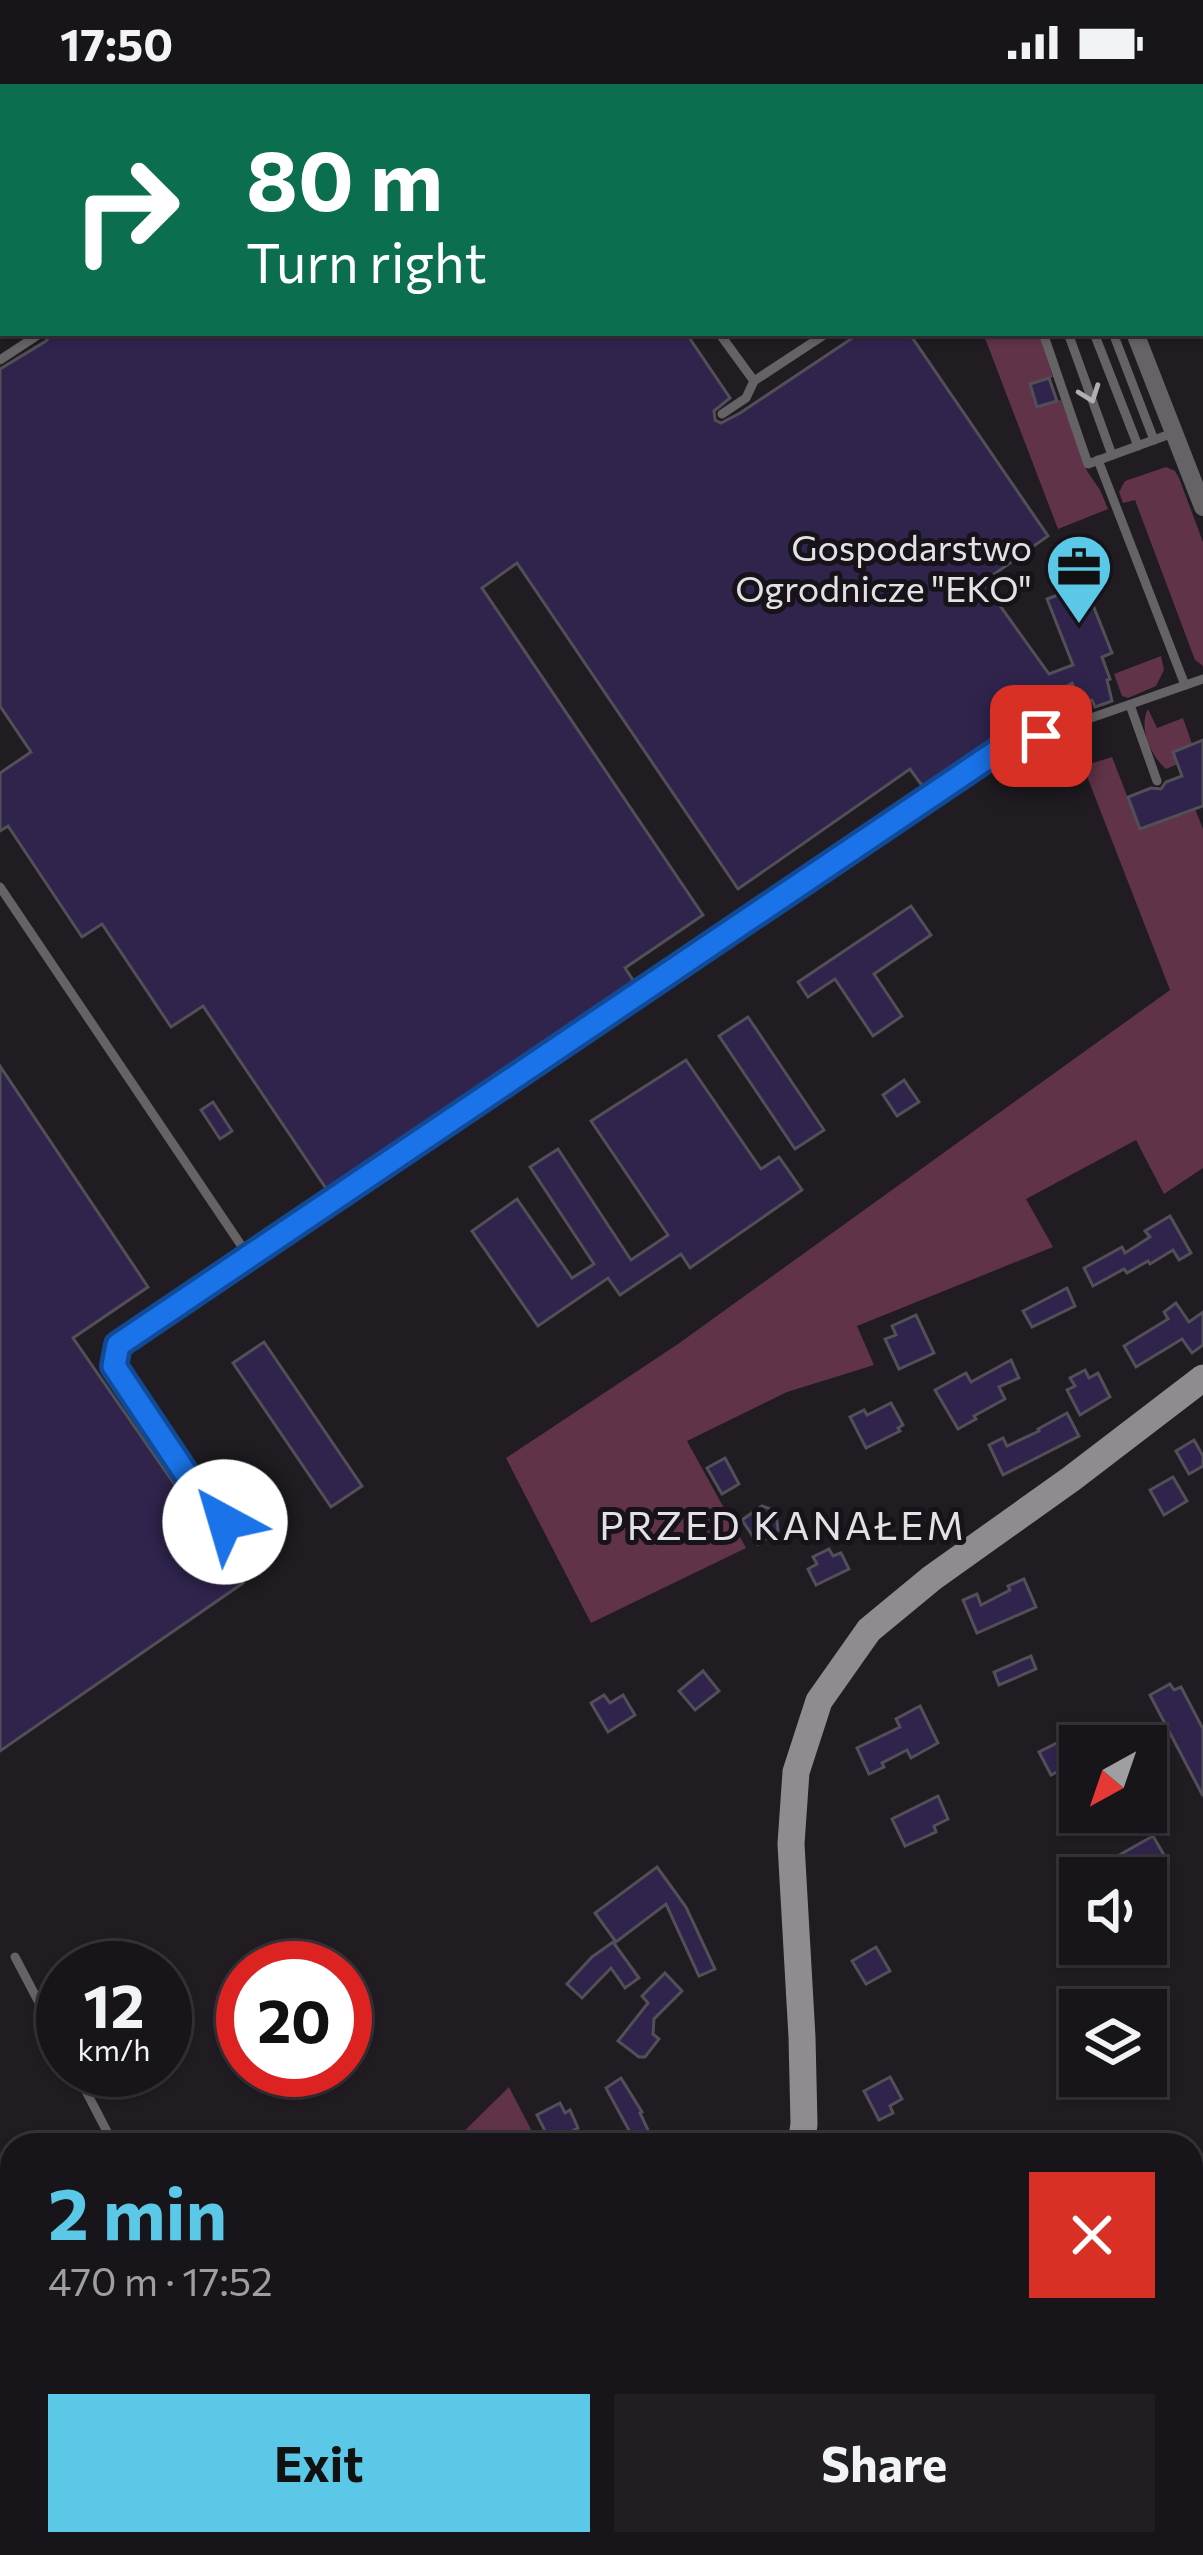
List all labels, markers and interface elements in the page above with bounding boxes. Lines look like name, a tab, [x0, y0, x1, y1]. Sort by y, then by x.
text: 17:50	[60, 15, 173, 70]
text: 80 m	[246, 126, 443, 228]
icon: right	[48, 132, 204, 288]
text: Turn right	[246, 228, 487, 294]
one-way arrow	[1076, 382, 1100, 403]
place label: Gospodarstwo Ogrodnicze "EKO"	[735, 524, 1032, 609]
office icon: Gospodarstwo Ogrodnicze "EKO"	[1044, 532, 1114, 626]
pin	[990, 685, 1092, 787]
icon: arrive	[1008, 703, 1074, 769]
position arrow	[162, 1459, 288, 1585]
district label: PRZED KANAŁEM	[599, 1500, 967, 1548]
north arrow	[1059, 1725, 1167, 1833]
map controls	[1059, 1725, 1167, 2097]
button: sound	[1059, 1857, 1167, 1965]
speed limit sign: 20	[216, 1941, 372, 2097]
text: 12	[83, 1967, 145, 2040]
button: layers	[1059, 1989, 1167, 2097]
text: km/h	[78, 2030, 150, 2067]
text: 2 min	[48, 2167, 227, 2255]
button: close	[1029, 2172, 1155, 2298]
text: 470 m · 17:52	[48, 2256, 273, 2304]
button: Exit	[48, 2394, 590, 2532]
button: Share	[614, 2394, 1155, 2532]

